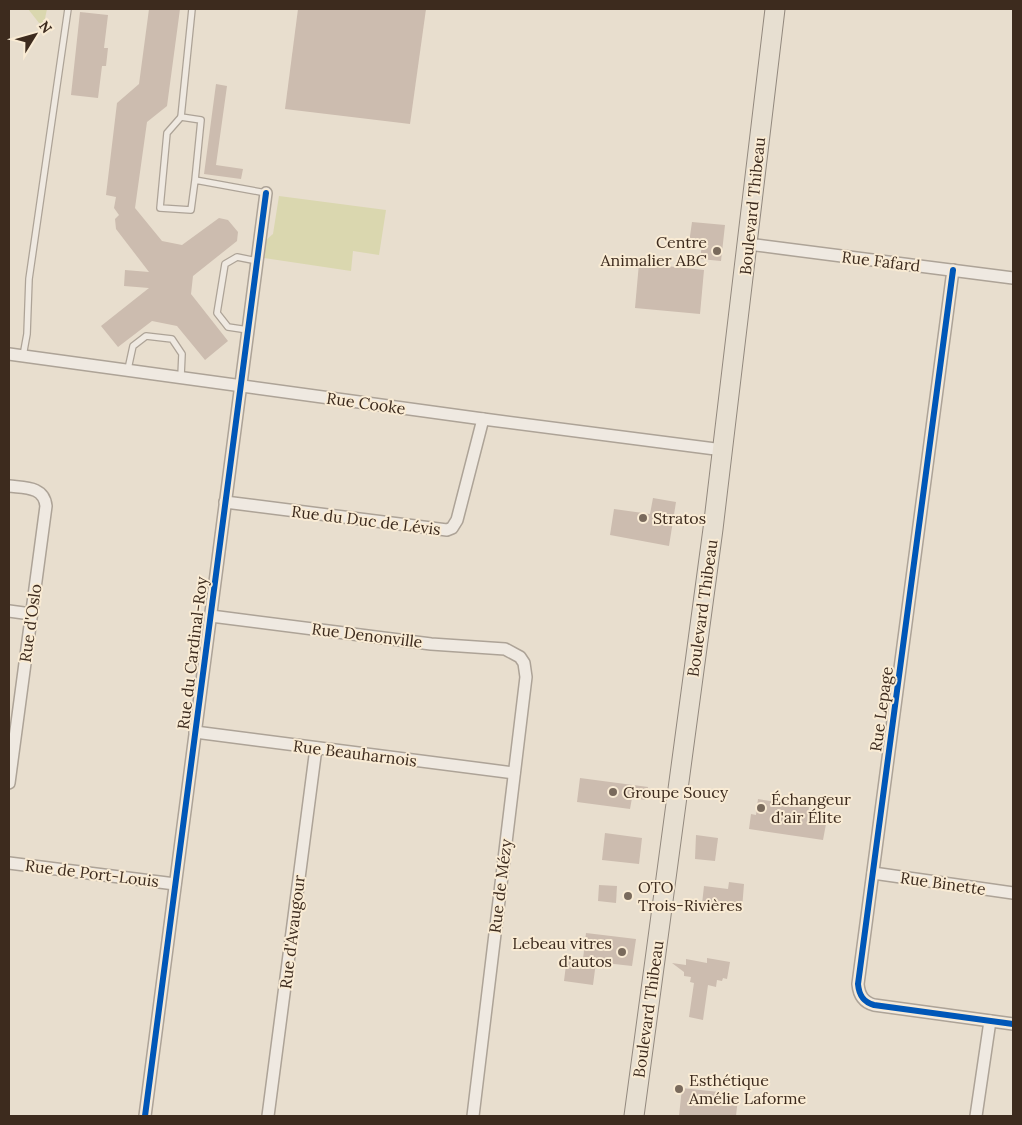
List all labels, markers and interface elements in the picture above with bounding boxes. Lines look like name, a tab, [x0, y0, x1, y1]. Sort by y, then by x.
north arrow	[10, 10, 60, 60]
text: N	[35, 17, 56, 37]
street label: Boulevard Thibeau	[735, 136, 769, 276]
place label: Centre Animalier ABC	[599, 232, 707, 270]
marker: Centre Animalier ABC	[711, 245, 723, 257]
street label: Rue Fafard	[841, 246, 922, 276]
street label: Rue Cooke	[325, 388, 407, 418]
street label: Rue du Duc de Lévis	[290, 501, 442, 539]
place label: Stratos	[653, 508, 706, 528]
marker: Stratos	[637, 512, 649, 524]
street label: Boulevard Thibeau	[682, 538, 722, 678]
street label: Rue du Cardinal-Roy	[173, 575, 211, 730]
street label: Rue d'Oslo	[15, 582, 45, 664]
street label: Rue Denonville	[310, 618, 424, 652]
street label: Rue Lepage	[865, 665, 897, 753]
street label: Rue Beauharnois	[292, 735, 418, 771]
place label: Groupe Soucy	[623, 782, 729, 802]
marker: Groupe Soucy	[607, 786, 619, 798]
place label: Échangeur d'air Élite	[771, 789, 851, 827]
marker: Échangeur d'air Élite	[755, 802, 767, 814]
street label: Rue de Mézy	[484, 837, 516, 934]
street label: Rue de Port-Louis	[24, 855, 160, 891]
street label: Rue Binette	[899, 867, 987, 899]
street label: Rue d'Avaugour	[275, 874, 309, 990]
place label: OTO Trois-Rivières	[638, 877, 742, 915]
marker: OTO Trois-Rivières	[622, 890, 634, 902]
place label: Lebeau vitres d'autos	[512, 933, 612, 971]
street label: Boulevard Thibeau	[628, 939, 668, 1079]
marker: Lebeau vitres d'autos	[616, 946, 628, 958]
place label: Esthétique Amélie Laforme	[688, 1070, 806, 1108]
marker: Esthétique Amélie Laforme	[673, 1083, 685, 1095]

